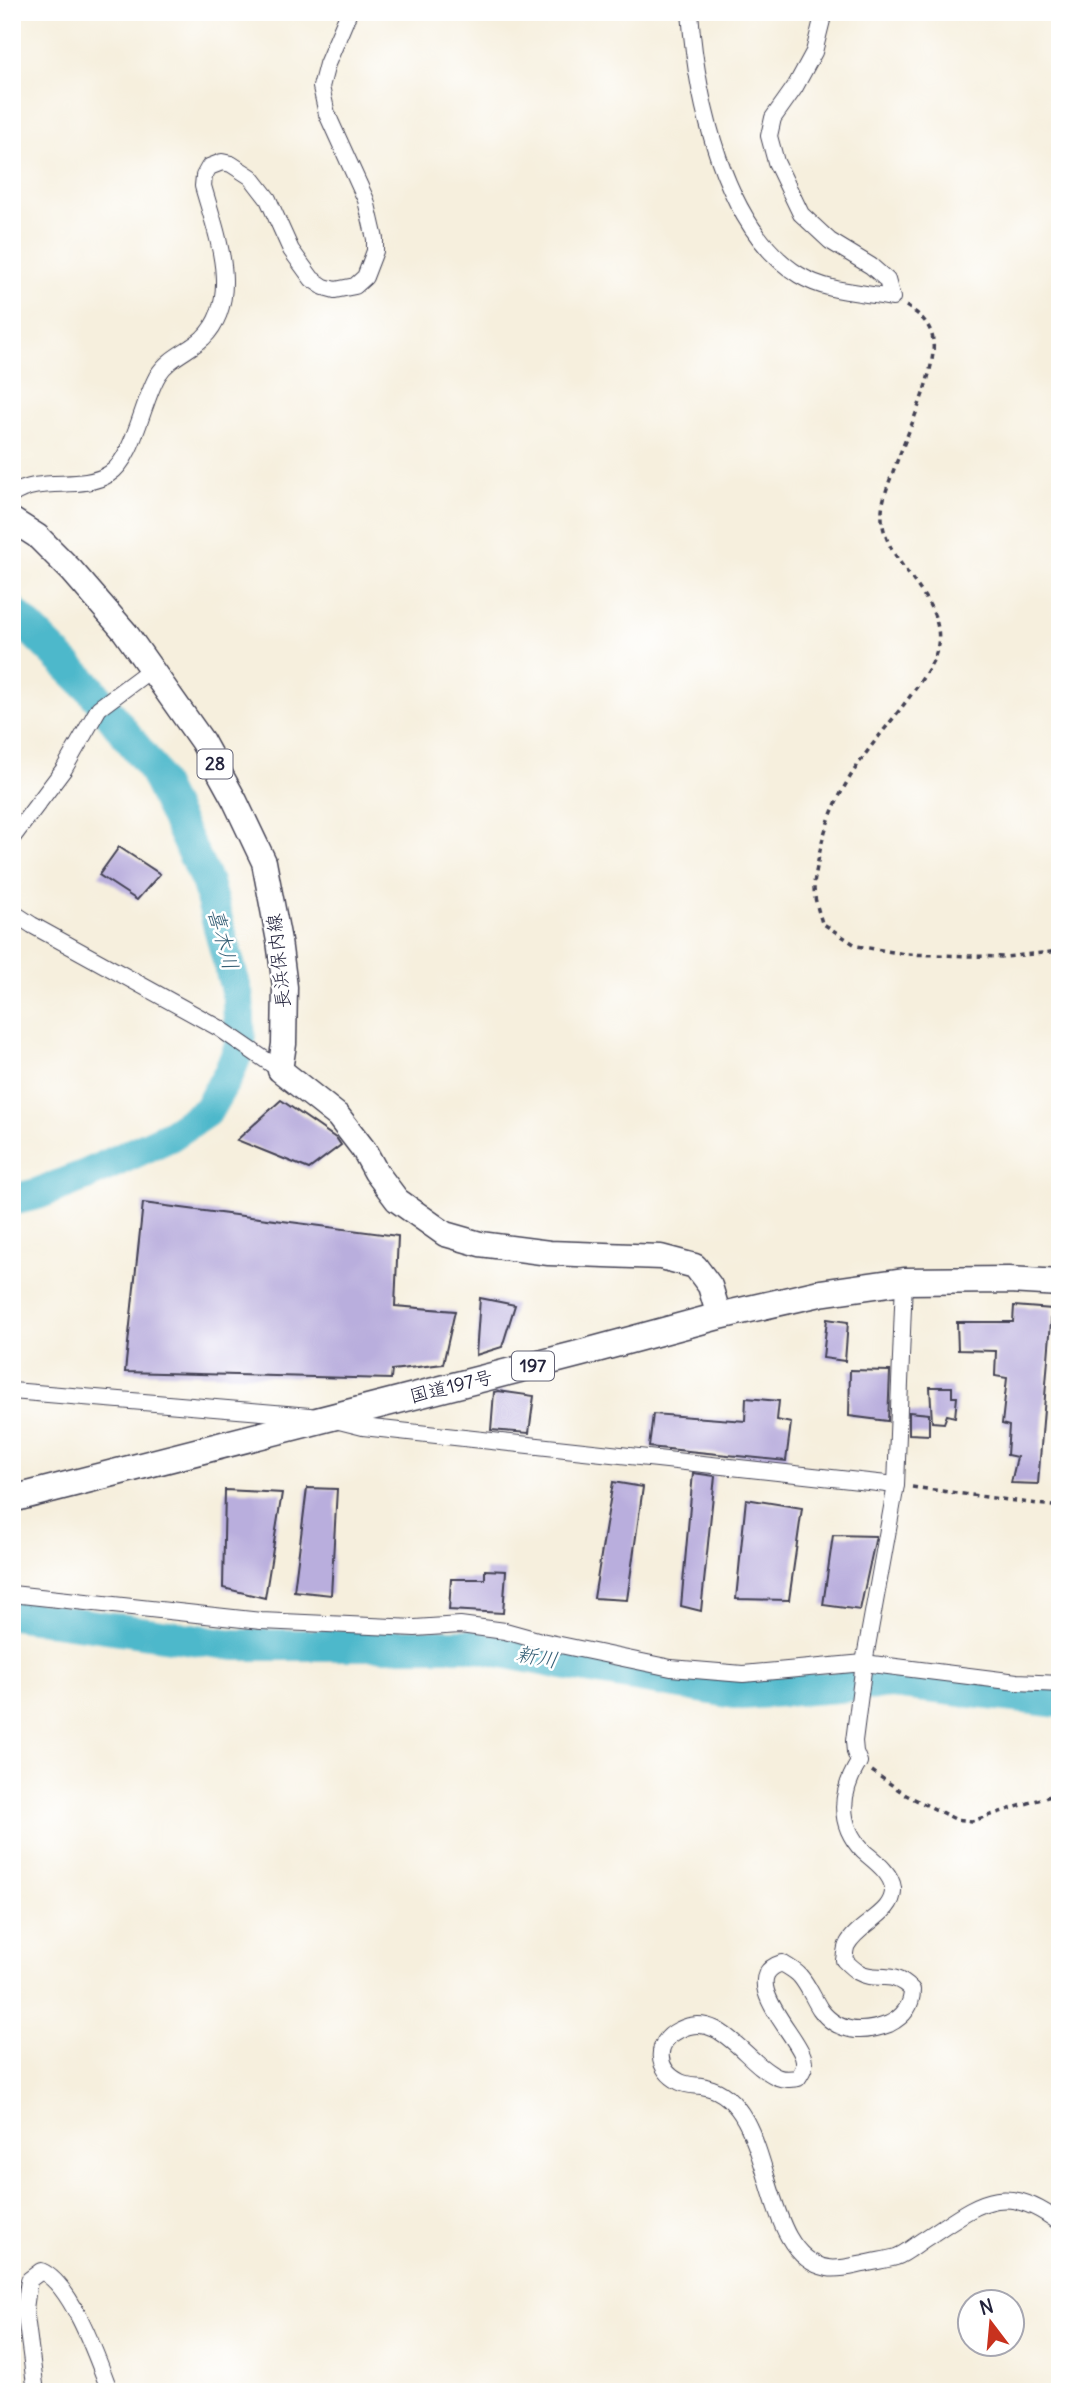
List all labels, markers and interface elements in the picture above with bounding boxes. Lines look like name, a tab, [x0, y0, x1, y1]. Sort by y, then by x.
road number: 28	[198, 750, 232, 778]
water label: 喜木川	[202, 905, 245, 973]
street label: 長浜保内線	[261, 912, 295, 1010]
road number: 197	[512, 1352, 554, 1380]
street label: 国道197号	[407, 1364, 495, 1408]
water label: 新川	[514, 1640, 560, 1673]
north arrow	[956, 2288, 1026, 2358]
text: N	[977, 2293, 996, 2320]

